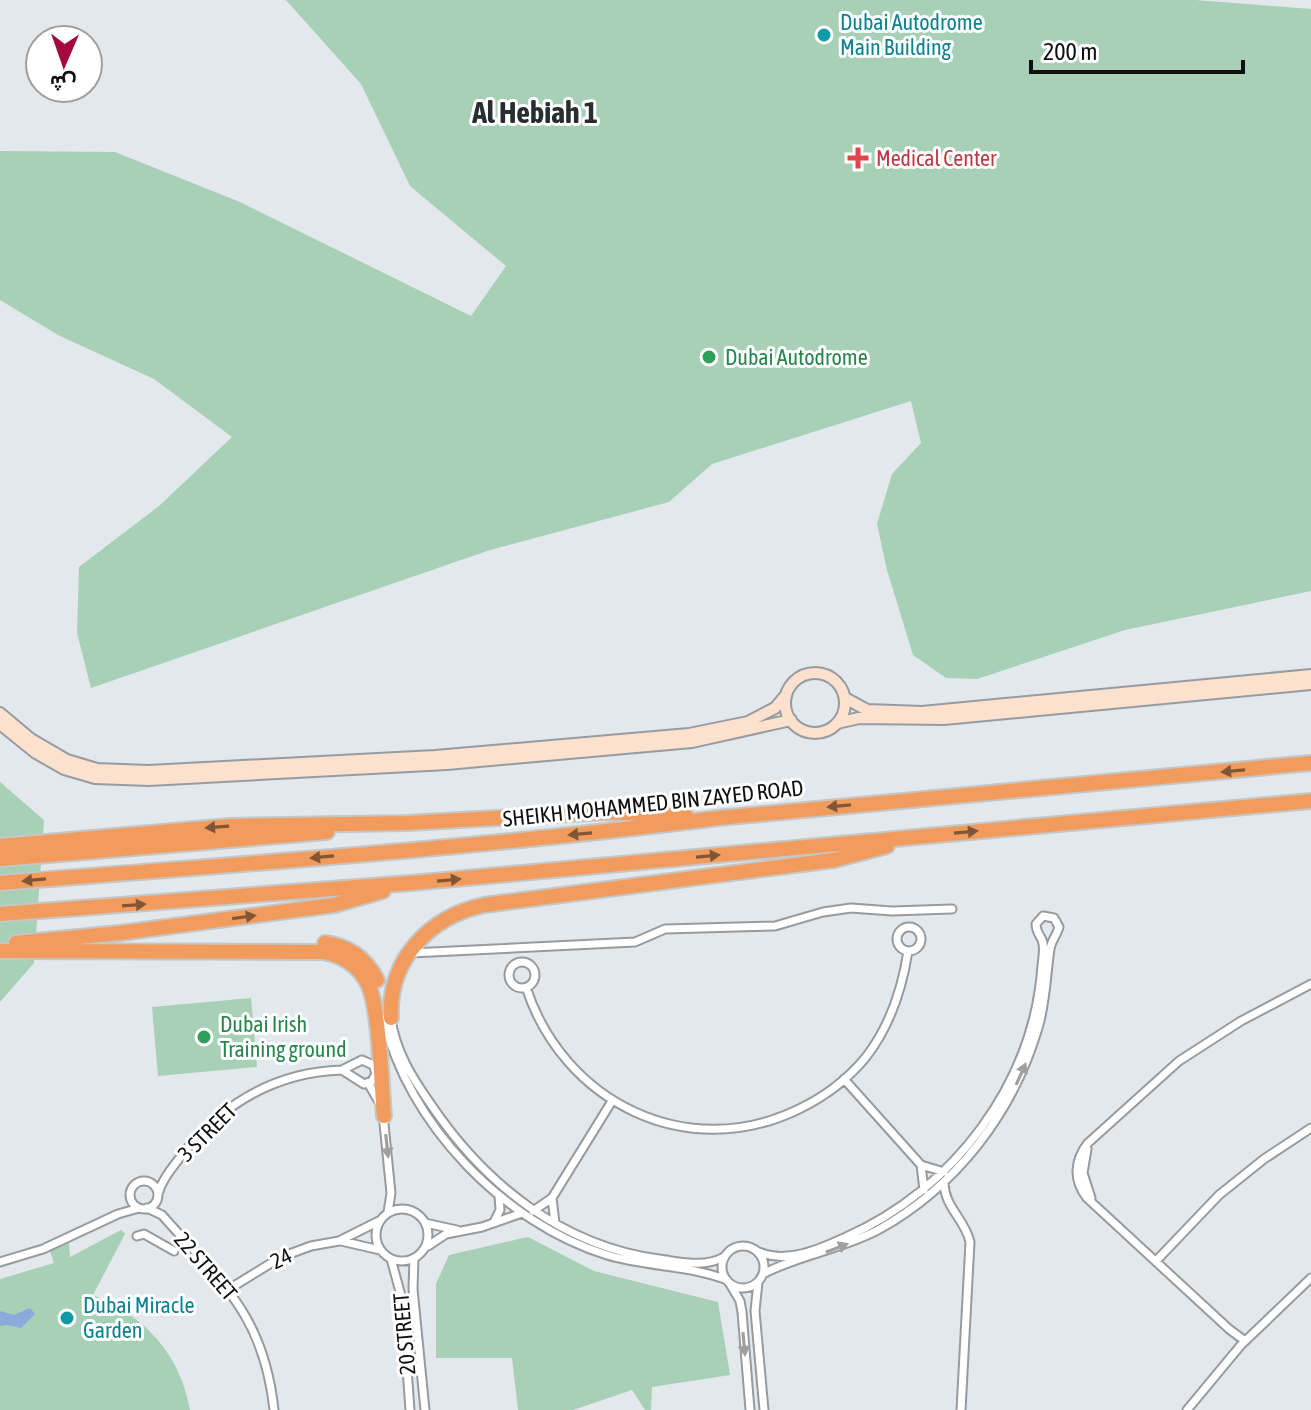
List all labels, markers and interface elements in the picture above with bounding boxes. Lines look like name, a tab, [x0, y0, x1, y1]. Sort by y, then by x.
place label: Dubai Autodrome Main Building	[840, 9, 983, 60]
north arrow	[24, 24, 104, 104]
scale bar	[1031, 24, 1243, 74]
marker: Dubai Autodrome Main Building	[815, 26, 833, 44]
text: 200 m	[1043, 38, 1097, 65]
text: ش	[50, 70, 77, 97]
district label: Al Hebiah 1	[471, 95, 598, 129]
place label: Medical Center	[876, 145, 997, 171]
marker: Medical Center	[847, 147, 869, 169]
place label: Dubai Autodrome	[725, 344, 868, 370]
marker: Dubai Autodrome	[700, 348, 718, 366]
one-way arrow	[1220, 764, 1245, 777]
street label: SHEIKH MOHAMMED BIN ZAYED ROAD	[502, 774, 804, 832]
one-way arrow	[826, 800, 851, 813]
one-way arrow	[204, 821, 229, 834]
one-way arrow	[954, 825, 979, 838]
one-way arrow	[568, 827, 593, 840]
one-way arrow	[696, 849, 721, 862]
one-way arrow	[309, 851, 334, 864]
one-way arrow	[437, 873, 462, 886]
one-way arrow	[22, 874, 47, 887]
one-way arrow	[122, 898, 147, 911]
one-way arrow	[232, 910, 257, 923]
place label: Dubai Irish Training ground	[220, 1011, 347, 1062]
marker: Dubai Irish Training ground	[195, 1028, 213, 1046]
one-way arrow	[1014, 1062, 1027, 1086]
street label: 3 STREET	[172, 1097, 242, 1167]
one-way arrow	[381, 1134, 394, 1159]
street label: 22 STREET	[169, 1227, 243, 1306]
one-way arrow	[825, 1241, 849, 1254]
street label: 24	[266, 1242, 296, 1274]
place label: Dubai Miracle Garden	[83, 1292, 195, 1343]
street label: 20 STREET	[387, 1292, 421, 1376]
marker: Dubai Miracle Garden	[58, 1309, 76, 1327]
one-way arrow	[738, 1332, 751, 1357]

